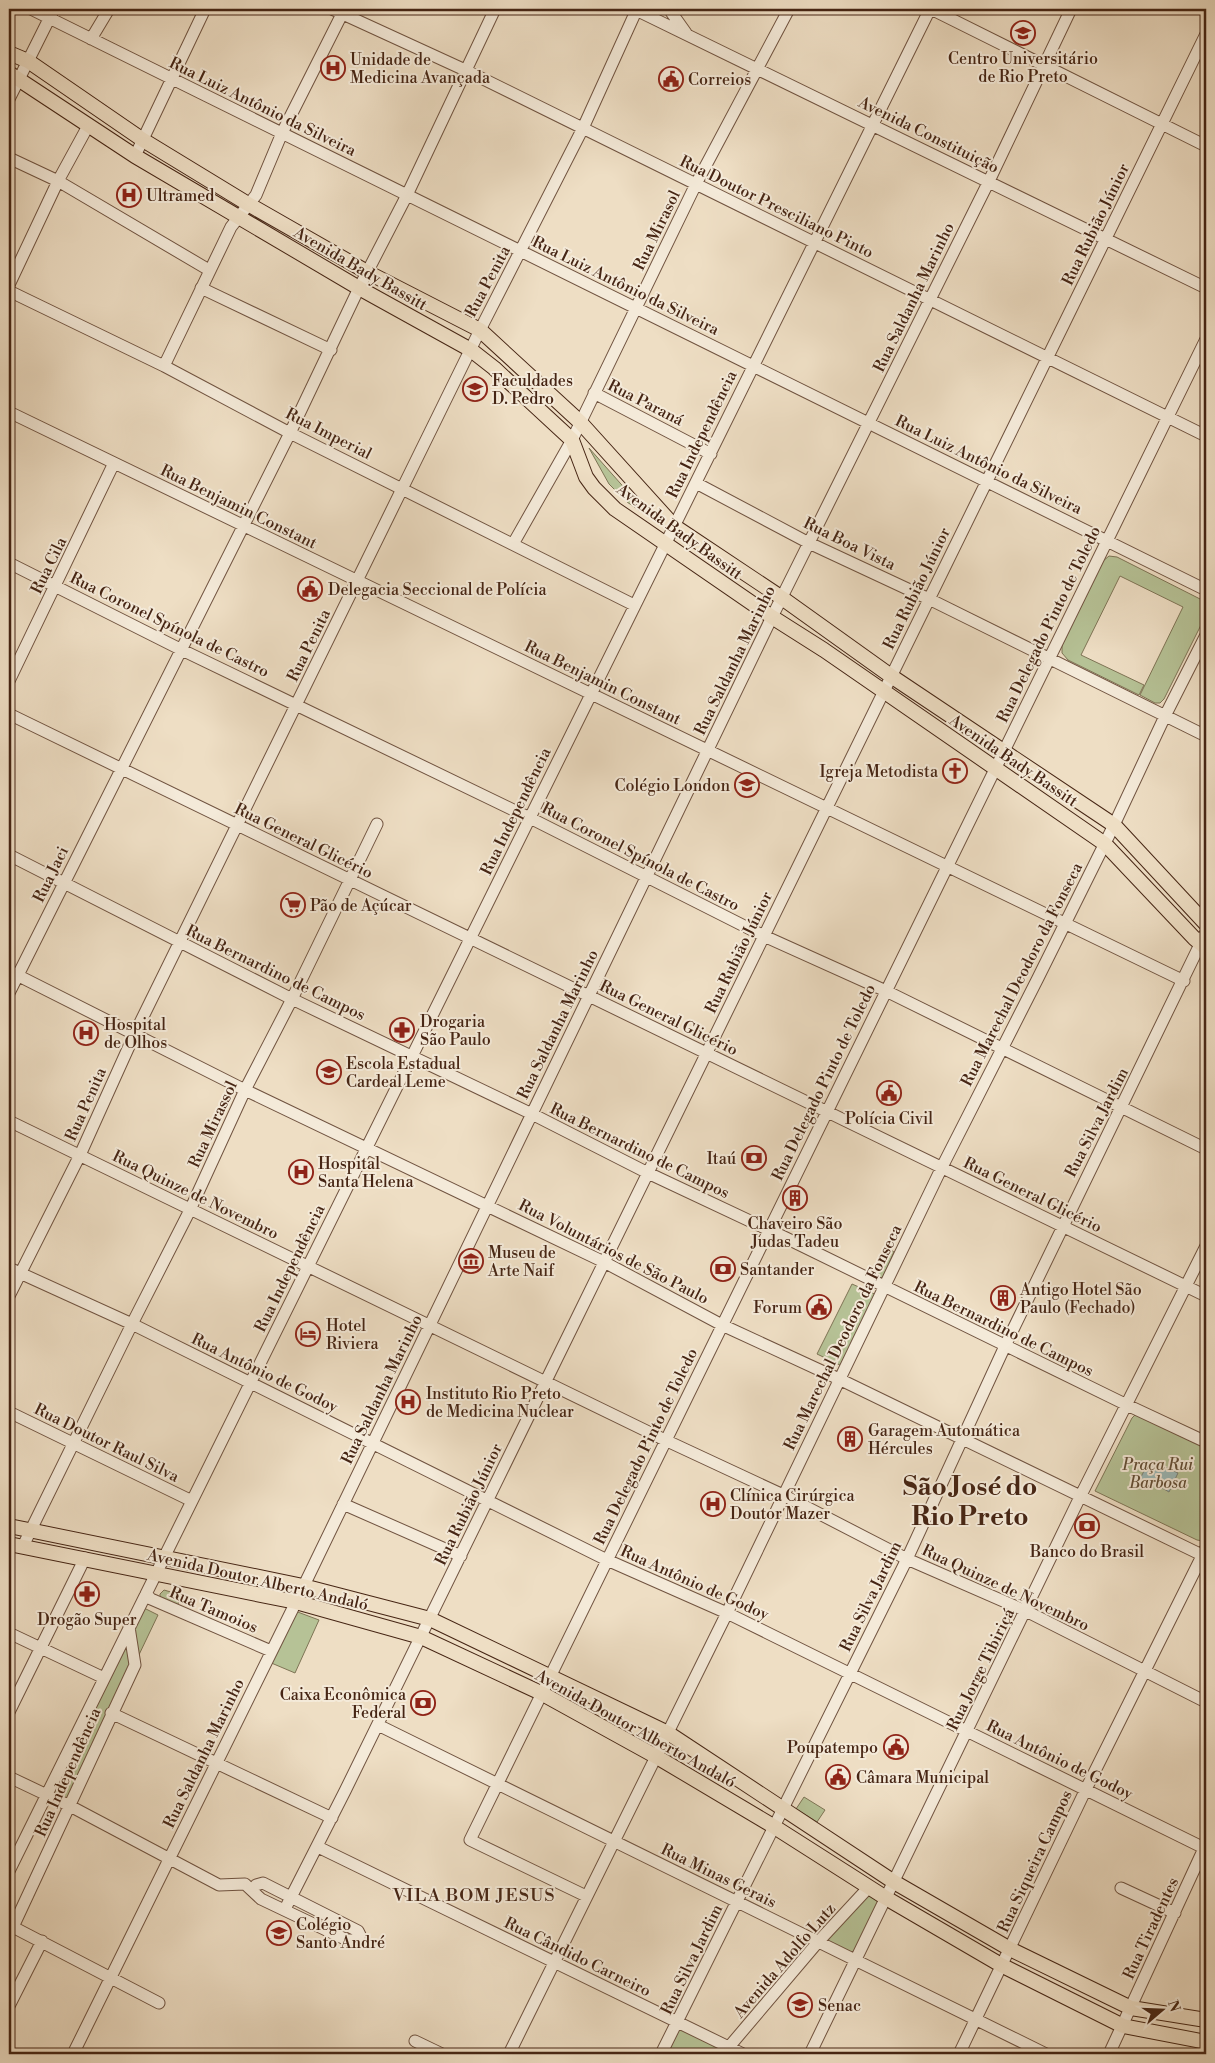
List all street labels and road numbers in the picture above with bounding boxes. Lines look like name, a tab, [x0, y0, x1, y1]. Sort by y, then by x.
street label: Rua Luiz Antônio da Silveira	[166, 53, 360, 161]
street label: Avenida Constituição	[854, 92, 1002, 178]
street label: Rua Doutor Presciliano Pinto	[676, 151, 877, 263]
street label: Rua Rubião Júnior	[1058, 160, 1134, 289]
street label: Rua Mirasol	[629, 187, 685, 274]
street label: Rua Saldanha Marinho	[869, 219, 959, 376]
street label: Avenida Bady Bassitt	[289, 222, 431, 315]
street label: Rua Luiz Antônio da Silveira	[529, 232, 723, 340]
street label: Rua Penita	[461, 241, 515, 321]
street label: Rua Independência	[662, 367, 742, 501]
street label: Rua Paraná	[604, 375, 688, 431]
street label: Rua Imperial	[282, 404, 375, 464]
street label: Rua Luiz Antônio da Silveira	[892, 411, 1086, 519]
street label: Rua Benjamin Constant	[157, 460, 320, 554]
street label: Avenida Bady Bassitt	[612, 479, 747, 584]
street label: Rua Boa Vista	[800, 513, 900, 575]
street label: Rua Delegado Pinto de Toledo	[992, 523, 1105, 726]
street label: Rua Rubião Júnior	[879, 524, 955, 653]
street label: Rua Cila	[27, 533, 72, 597]
street label: Rua Coronel Spínola de Castro	[67, 568, 273, 682]
street label: Rua Saldanha Marinho	[690, 582, 780, 739]
street label: Rua Penita	[283, 605, 335, 685]
street label: Rua Benjamin Constant	[521, 636, 684, 730]
street label: Avenida Bady Bassitt	[945, 710, 1082, 811]
street label: Rua Independência	[476, 744, 556, 878]
street label: Rua Coronel Spínola de Castro	[538, 798, 743, 916]
street label: Rua General Glicério	[231, 799, 376, 883]
street label: Rua Jaci	[29, 843, 73, 906]
street label: Rua Marechal Deodoro da Fonseca	[957, 858, 1088, 1090]
street label: Rua Rubião Júnior	[701, 888, 777, 1017]
street label: Rua Bernardino de Campos	[182, 921, 369, 1025]
street label: Rua Saldanha Marinho	[513, 946, 603, 1103]
street label: Rua General Glicério	[596, 976, 741, 1060]
street label: Rua Delegado Pinto de Toledo	[767, 981, 880, 1184]
street label: Rua Penita	[61, 1064, 111, 1144]
street label: Rua Silva Jardim	[1061, 1064, 1133, 1181]
street label: Rua Mirassol	[184, 1078, 242, 1171]
street label: Rua Bernardino de Campos	[546, 1099, 733, 1203]
street label: Rua Quinze de Novembro	[109, 1146, 282, 1244]
street label: Rua General Glicério	[960, 1153, 1105, 1237]
street label: Rua Voluntários de São Paulo	[515, 1195, 712, 1309]
street label: Rua Independência	[250, 1201, 330, 1335]
street label: Rua Marechal Deodoro da Fonseca	[779, 1221, 907, 1454]
street label: Rua Bernardino de Campos	[910, 1277, 1097, 1381]
street label: Rua Saldanha Marinho	[337, 1311, 427, 1468]
street label: Rua Antônio de Godoy	[188, 1329, 341, 1417]
street label: Rua Delegado Pinto de Toledo	[589, 1345, 702, 1548]
street label: Rua Doutor Raul Silva	[31, 1399, 183, 1487]
street label: Rua Rubião Júnior	[431, 1440, 507, 1569]
street label: Rua Silva Jardim	[836, 1538, 906, 1655]
street label: Rua Quinze de Novembro	[919, 1540, 1093, 1636]
street label: Rua Antônio de Godoy	[617, 1541, 772, 1625]
street label: Avenida Doutor Alberto Andaló	[144, 1545, 370, 1615]
street label: Rua Tamoios	[166, 1582, 261, 1638]
street label: Rua Jorge Tibiriçá	[943, 1604, 1019, 1734]
street label: Avenida Doutor Alberto Andaló	[531, 1665, 739, 1792]
street label: Rua Saldanha Marinho	[159, 1675, 249, 1832]
street label: Rua Independência	[30, 1704, 106, 1840]
street label: Rua Antônio de Godoy	[983, 1716, 1136, 1804]
street label: Rua Siqueira Campos	[993, 1787, 1077, 1936]
street label: Rua Minas Gerais	[658, 1839, 780, 1913]
street label: Rua Tiradentes	[1119, 1874, 1183, 1983]
street label: Avenida Adolfo Lutz	[729, 1899, 840, 2023]
street label: Rua Silva Jardim	[657, 1901, 727, 2018]
street label: Rua Cândido Carneiro	[501, 1913, 654, 2001]

